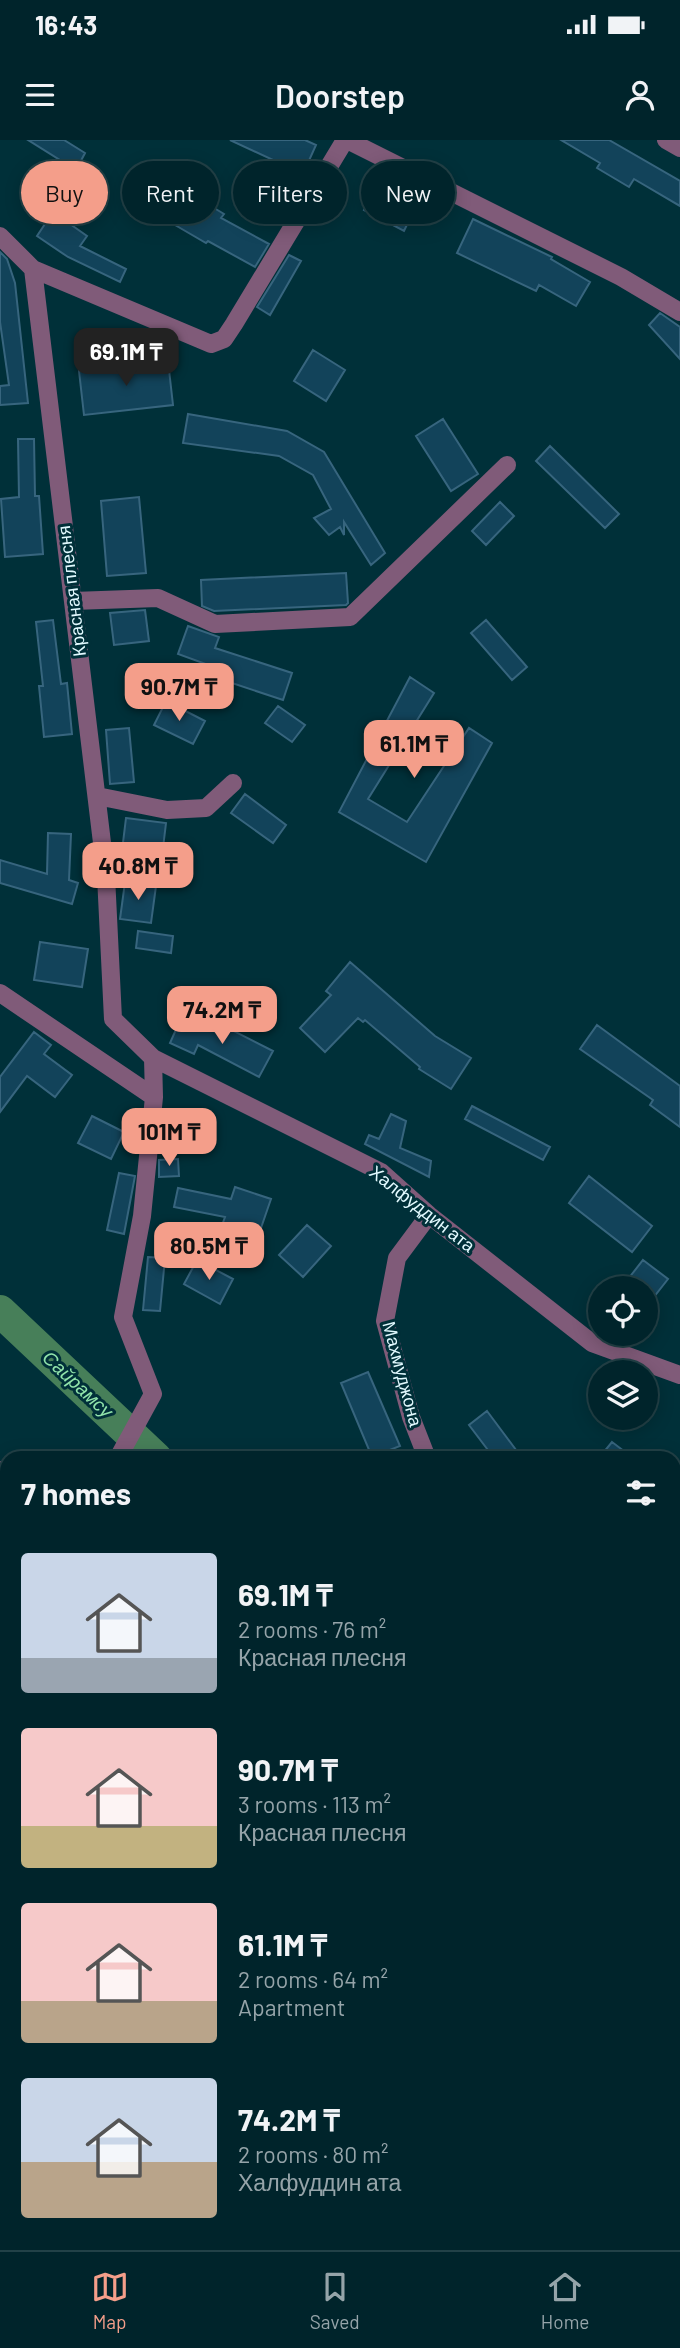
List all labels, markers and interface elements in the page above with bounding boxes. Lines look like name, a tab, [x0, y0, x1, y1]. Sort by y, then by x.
text: 16:43	[35, 9, 97, 40]
icon: menu	[21, 76, 59, 114]
text: Doorstep	[275, 76, 405, 114]
icon: person	[621, 76, 659, 114]
chip: Buy	[21, 161, 108, 224]
chip: Rent	[122, 161, 219, 224]
chip: Filters	[233, 161, 347, 224]
chip: New	[361, 161, 455, 224]
pin: 69.1M ₸	[61, 328, 191, 388]
text: 69.1M ₸	[90, 337, 162, 365]
street label: Красная плесня	[52, 524, 90, 658]
pin: 90.7M ₸	[114, 664, 244, 723]
text: 90.7M ₸	[141, 672, 217, 700]
pin: 61.1M ₸	[349, 720, 479, 780]
text: 61.1M ₸	[380, 729, 448, 757]
pin: 40.8M ₸	[73, 842, 203, 902]
text: 40.8M ₸	[98, 851, 178, 879]
pin: 74.2M ₸	[157, 986, 287, 1046]
text: 74.2M ₸	[183, 995, 261, 1023]
pin: 101M ₸	[112, 1108, 226, 1168]
text: 101M ₸	[138, 1117, 200, 1145]
street label: Халфуддин ата	[365, 1160, 481, 1257]
pin: 80.5M ₸	[144, 1222, 274, 1282]
text: 80.5M ₸	[170, 1231, 248, 1259]
map controls	[588, 1276, 658, 1430]
button: locate	[588, 1276, 658, 1346]
street label: Махмуджона	[378, 1319, 428, 1430]
water label: Сайрамсу	[38, 1345, 119, 1423]
button: layers	[588, 1360, 658, 1430]
icon: filters	[622, 1474, 660, 1512]
text: 7 homes	[21, 1475, 131, 1511]
text: 69.1M ₸	[238, 1576, 333, 1612]
icon: home	[77, 1581, 161, 1665]
text: 2 rooms · 76 m²	[238, 1615, 386, 1643]
text: Красная плесня	[238, 1643, 406, 1671]
text: 90.7M ₸	[238, 1751, 338, 1787]
icon: home	[77, 1756, 161, 1840]
text: 3 rooms · 113 m²	[238, 1790, 391, 1818]
text: Красная плесня	[238, 1818, 406, 1846]
text: 61.1M ₸	[238, 1926, 327, 1962]
icon: home	[77, 1931, 161, 2015]
text: 2 rooms · 64 m²	[238, 1965, 388, 1993]
text: Apartment	[238, 1993, 345, 2021]
text: 74.2M ₸	[238, 2101, 340, 2137]
icon: home	[77, 2106, 161, 2190]
text: 2 rooms · 80 m²	[238, 2140, 388, 2168]
text: Халфуддин ата	[238, 2168, 401, 2196]
tab: Map	[91, 2268, 129, 2333]
tab: Saved	[310, 2268, 360, 2333]
tab: Home	[541, 2268, 589, 2333]

